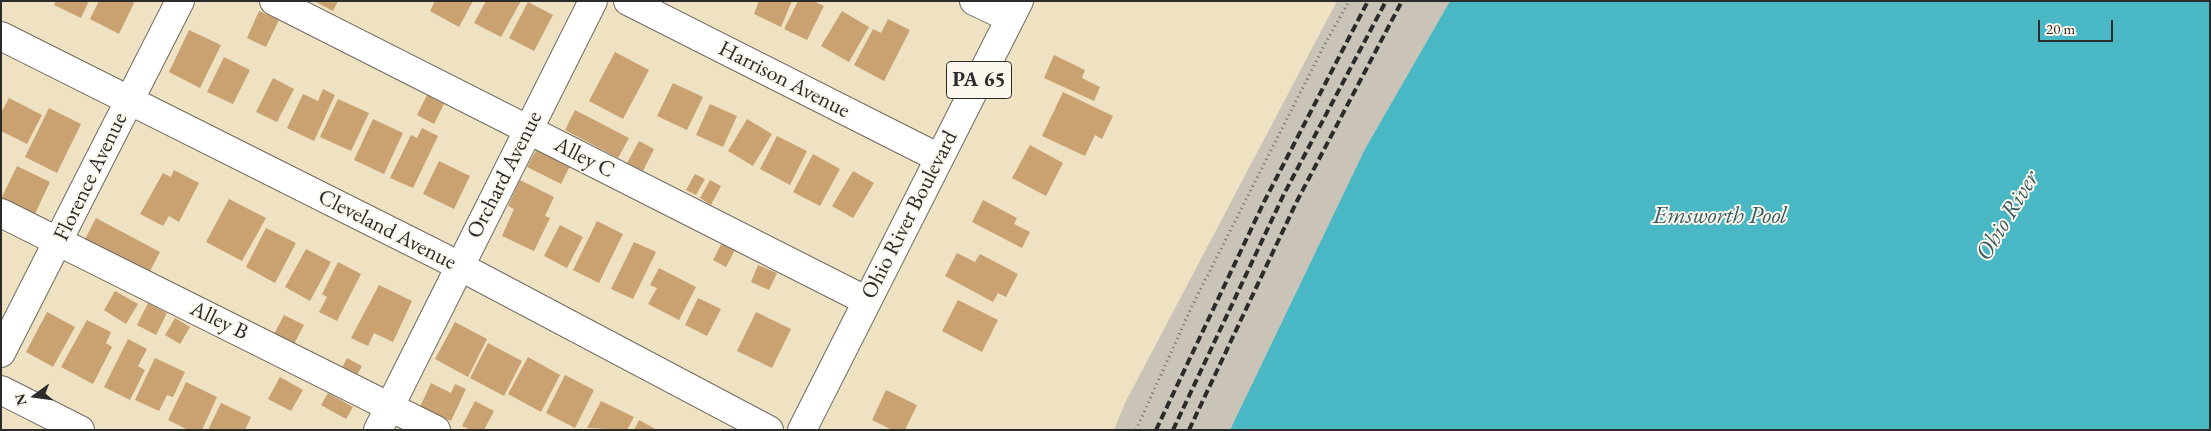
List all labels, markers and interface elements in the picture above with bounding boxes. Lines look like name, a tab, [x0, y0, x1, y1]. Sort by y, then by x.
scale bar	[2041, 10, 2116, 42]
text: 20 m	[2046, 19, 2075, 38]
street label: Harrison Avenue	[714, 36, 854, 124]
road number: PA 65	[946, 62, 1012, 98]
street label: Orchard Avenue	[462, 107, 548, 243]
street label: Florence Avenue	[49, 108, 133, 246]
street label: Ohio River Boulevard	[856, 127, 964, 303]
street label: Alley C	[549, 132, 619, 184]
water label: Ohio River	[1970, 166, 2046, 266]
street label: Cleveland Avenue	[314, 184, 460, 276]
water label: Emsworth Pool	[1653, 202, 1787, 230]
street label: Alley B	[186, 296, 252, 346]
north arrow	[10, 371, 60, 421]
text: N	[10, 392, 31, 407]

